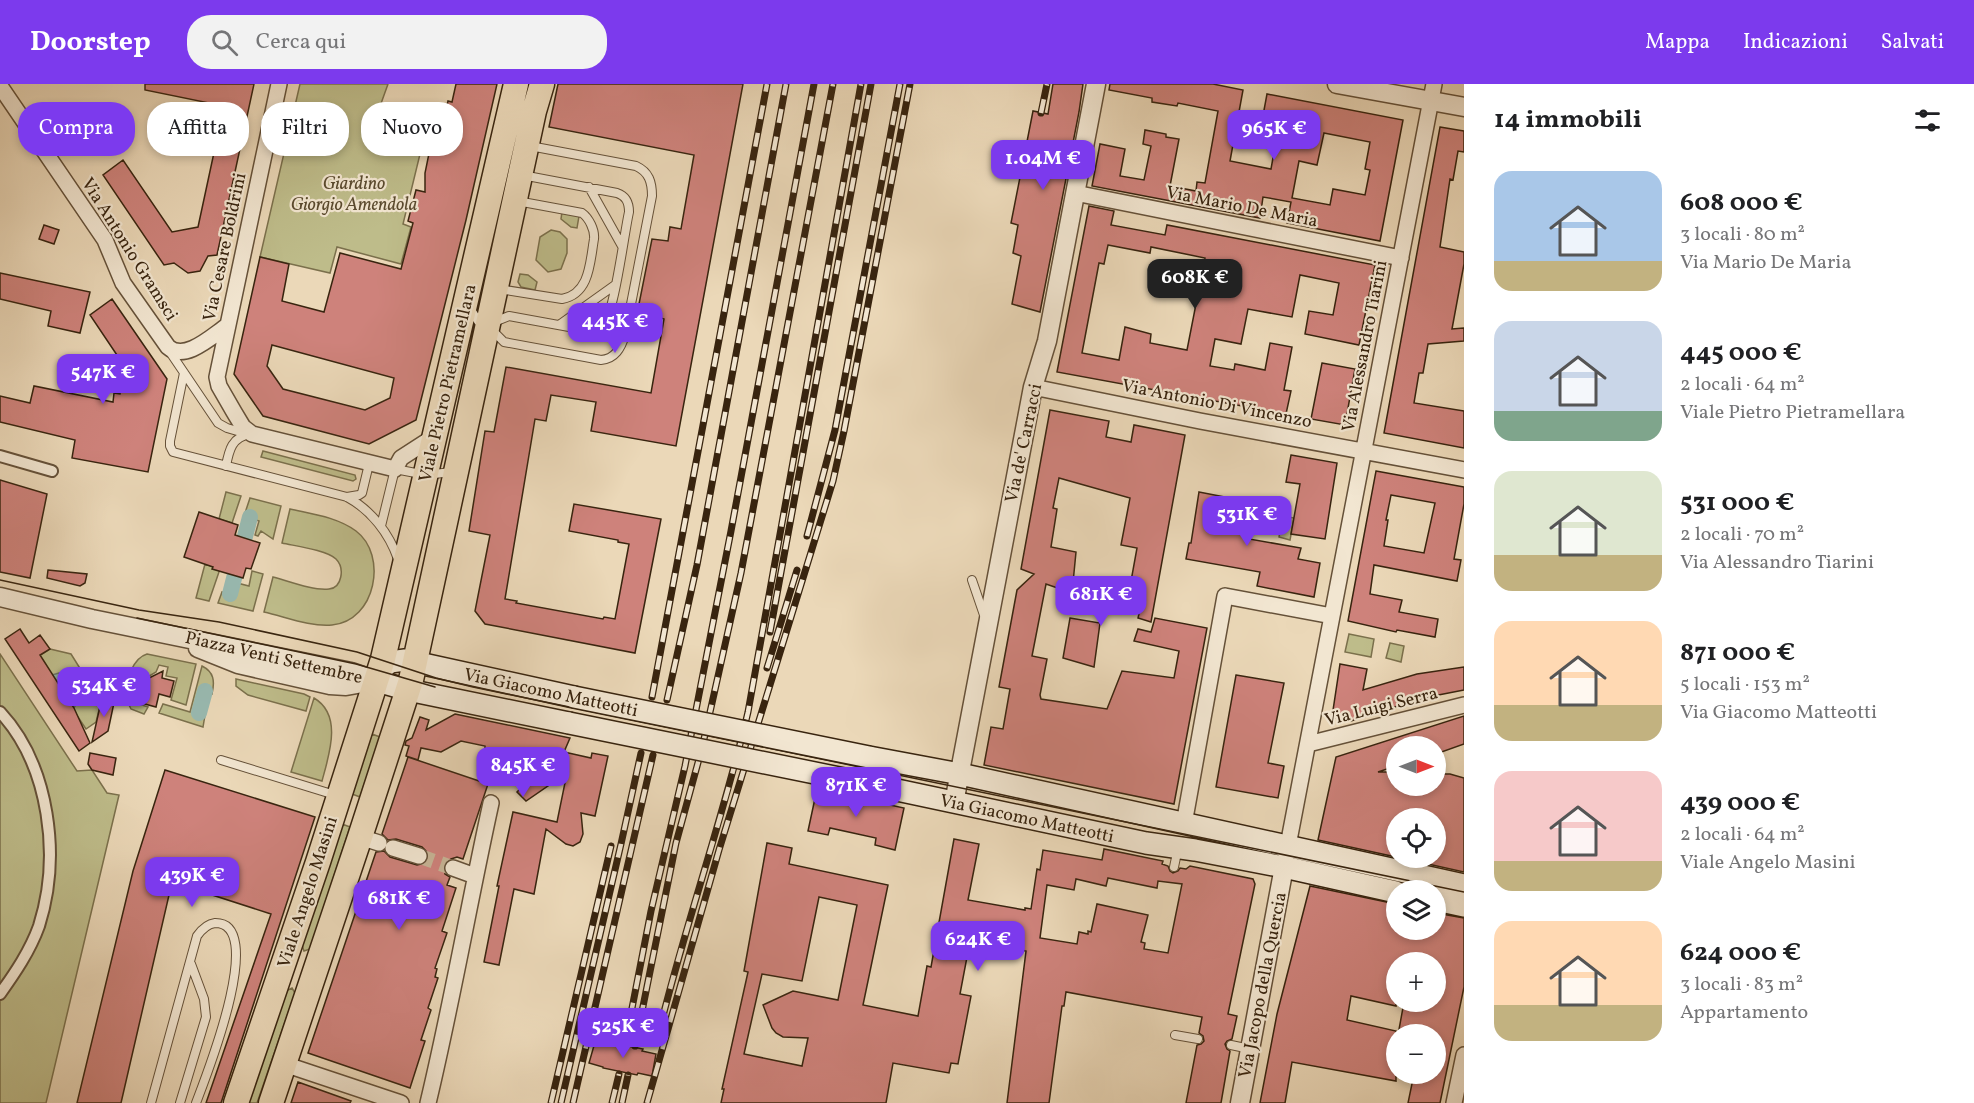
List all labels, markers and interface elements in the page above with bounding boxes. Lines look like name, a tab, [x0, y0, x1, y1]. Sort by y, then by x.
search box	[187, 15, 607, 69]
text: Doorstep	[30, 23, 151, 62]
icon: search	[208, 26, 241, 59]
text: Cerca qui	[256, 27, 346, 58]
text: Mappa	[1645, 28, 1710, 57]
text: Indicazioni	[1743, 28, 1848, 57]
text: Salvati	[1881, 28, 1944, 57]
chip: Compra	[18, 102, 135, 156]
chip: Affitta	[147, 102, 249, 156]
chip: Filtri	[261, 102, 349, 156]
chip: Nuovo	[361, 102, 463, 156]
text: 14 immobili	[1494, 102, 1642, 138]
icon: filters	[1911, 104, 1944, 137]
pin: 965K €	[1225, 110, 1323, 161]
text: 965K €	[1241, 115, 1307, 143]
pin: 1.04M €	[988, 140, 1098, 191]
text: 1.04M €	[1005, 145, 1081, 173]
street label: Via Cesare Boldrini	[198, 171, 253, 324]
park label: Giardino Giorgio Amendola	[291, 172, 417, 218]
street label: Via Antonio Gramsci	[74, 173, 183, 326]
street label: Via Mario De Maria	[1164, 180, 1320, 234]
text: 608 000 €	[1680, 185, 1803, 221]
icon: home	[1542, 195, 1614, 267]
text: 3 locali · 80 m²	[1680, 221, 1805, 249]
text: Via Mario De Maria	[1680, 249, 1851, 277]
street label: Via Alessandro Tiarini	[1337, 258, 1394, 434]
pin: 608K €	[1146, 259, 1244, 310]
text: 608K €	[1161, 264, 1229, 292]
street label: Viale Pietro Pietramellara	[413, 282, 483, 485]
pin: 445K €	[566, 303, 664, 354]
text: 445K €	[582, 308, 648, 336]
text: 445 000 €	[1680, 335, 1802, 371]
icon: home	[1542, 345, 1614, 417]
pin: 547K €	[54, 354, 152, 405]
text: 547K €	[71, 359, 135, 387]
text: 2 locali · 64 m²	[1680, 371, 1805, 399]
street label: Via Antonio Di Vincenzo	[1120, 374, 1314, 435]
street label: Via de' Carracci	[1000, 381, 1049, 505]
text: Viale Pietro Pietramellara	[1680, 399, 1905, 427]
text: 531 000 €	[1680, 485, 1794, 521]
icon: home	[1542, 495, 1614, 567]
pin: 531K €	[1198, 496, 1296, 547]
text: 531K €	[1216, 501, 1278, 529]
text: 2 locali · 70 m²	[1680, 521, 1804, 549]
text: Via Alessandro Tiarini	[1680, 549, 1874, 577]
pin: 681K €	[1052, 576, 1150, 627]
text: 681K €	[1069, 581, 1133, 609]
street label: Piazza Venti Settembre	[183, 626, 365, 691]
text: 871 000 €	[1680, 635, 1795, 671]
icon: home	[1542, 645, 1614, 717]
street label: Via Giacomo Matteotti	[461, 663, 640, 724]
pin: 534K €	[55, 667, 153, 718]
text: 5 locali · 153 m²	[1680, 671, 1810, 699]
text: 534K €	[71, 672, 137, 700]
street label: Via Luigi Serra	[1322, 681, 1441, 734]
text: Via Giacomo Matteotti	[1680, 699, 1877, 727]
north arrow	[1386, 736, 1446, 796]
map controls	[1386, 736, 1446, 1084]
pin: 845K €	[474, 747, 572, 798]
text: 845K €	[490, 752, 556, 780]
pin: 871K €	[807, 767, 905, 818]
text: 871K €	[825, 772, 887, 800]
text: 439 000 €	[1680, 785, 1800, 821]
street label: Via Giacomo Matteotti	[937, 789, 1116, 850]
icon: home	[1542, 795, 1614, 867]
button: locate	[1386, 808, 1446, 868]
street label: Viale Angelo Masini	[272, 813, 345, 971]
text: 2 locali · 64 m²	[1680, 821, 1805, 849]
text: Viale Angelo Masini	[1680, 849, 1856, 877]
pin: 439K €	[143, 857, 241, 908]
text: 439K €	[159, 862, 225, 890]
pin: 681K €	[350, 880, 448, 931]
button: layers	[1386, 880, 1446, 940]
text: 681K €	[367, 885, 431, 913]
street label: Via Jacopo della Quercia	[1233, 890, 1294, 1081]
pin: 624K €	[929, 921, 1027, 972]
text: 624K €	[945, 926, 1011, 954]
text: 624 000 €	[1680, 935, 1801, 971]
icon: home	[1542, 945, 1614, 1017]
button: +	[1386, 952, 1446, 1012]
text: 3 locali · 83 m²	[1680, 971, 1803, 999]
text: Appartamento	[1680, 999, 1808, 1027]
pin: 525K €	[574, 1008, 672, 1059]
text: 525K €	[592, 1013, 654, 1041]
button: −	[1386, 1024, 1446, 1084]

